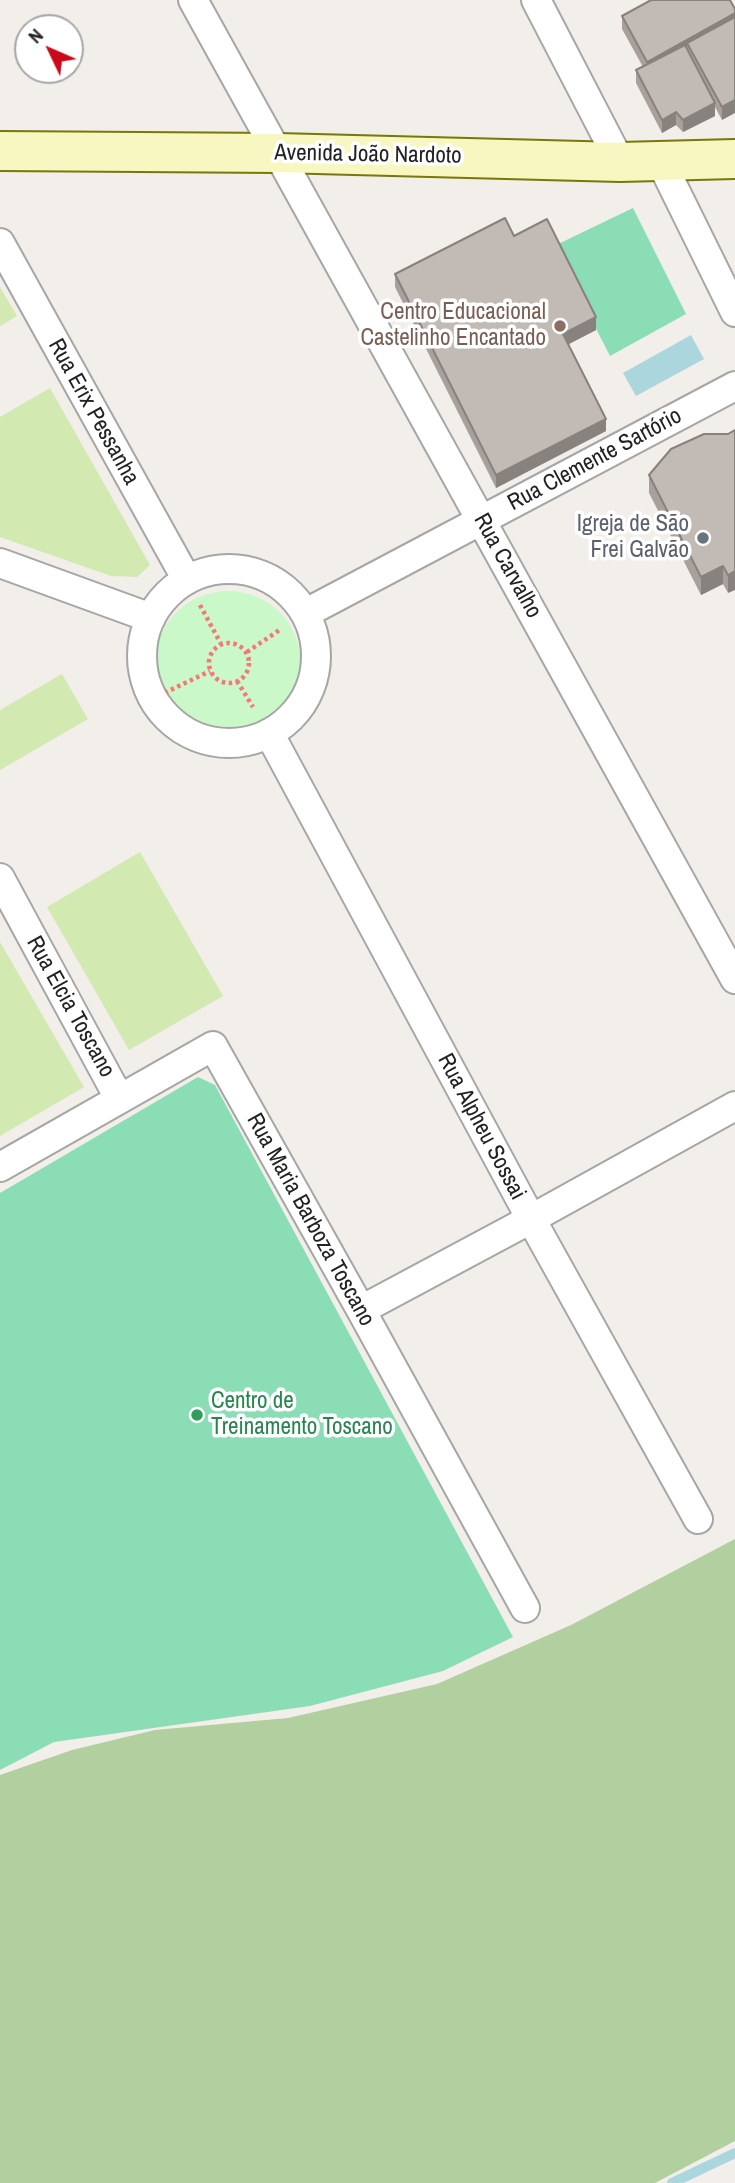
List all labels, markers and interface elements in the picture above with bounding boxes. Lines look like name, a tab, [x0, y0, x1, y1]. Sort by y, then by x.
north arrow	[14, 14, 84, 84]
text: N	[22, 23, 49, 49]
street label: Avenida João Nardoto	[274, 140, 462, 170]
place label: Centro Educacional Castelinho Encantado	[360, 299, 546, 353]
marker: Centro Educacional Castelinho Encantado	[552, 318, 568, 334]
street label: Rua Erix Pessanha	[42, 334, 144, 490]
street label: Rua Clemente Sartório	[503, 403, 687, 517]
street label: Rua Carvalho	[467, 509, 547, 623]
place label: Igreja de São Frei Galvão	[577, 511, 689, 565]
marker: Igreja de São Frei Galvão	[695, 530, 711, 546]
street label: Rua Elcia Toscano	[20, 932, 120, 1082]
street label: Rua Alpheu Sossai	[431, 1049, 531, 1205]
street label: Rua Maria Barboza Toscano	[240, 1109, 380, 1331]
place label: Centro de Treinamento Toscano	[211, 1388, 393, 1442]
marker: Centro de Treinamento Toscano	[189, 1407, 205, 1423]

